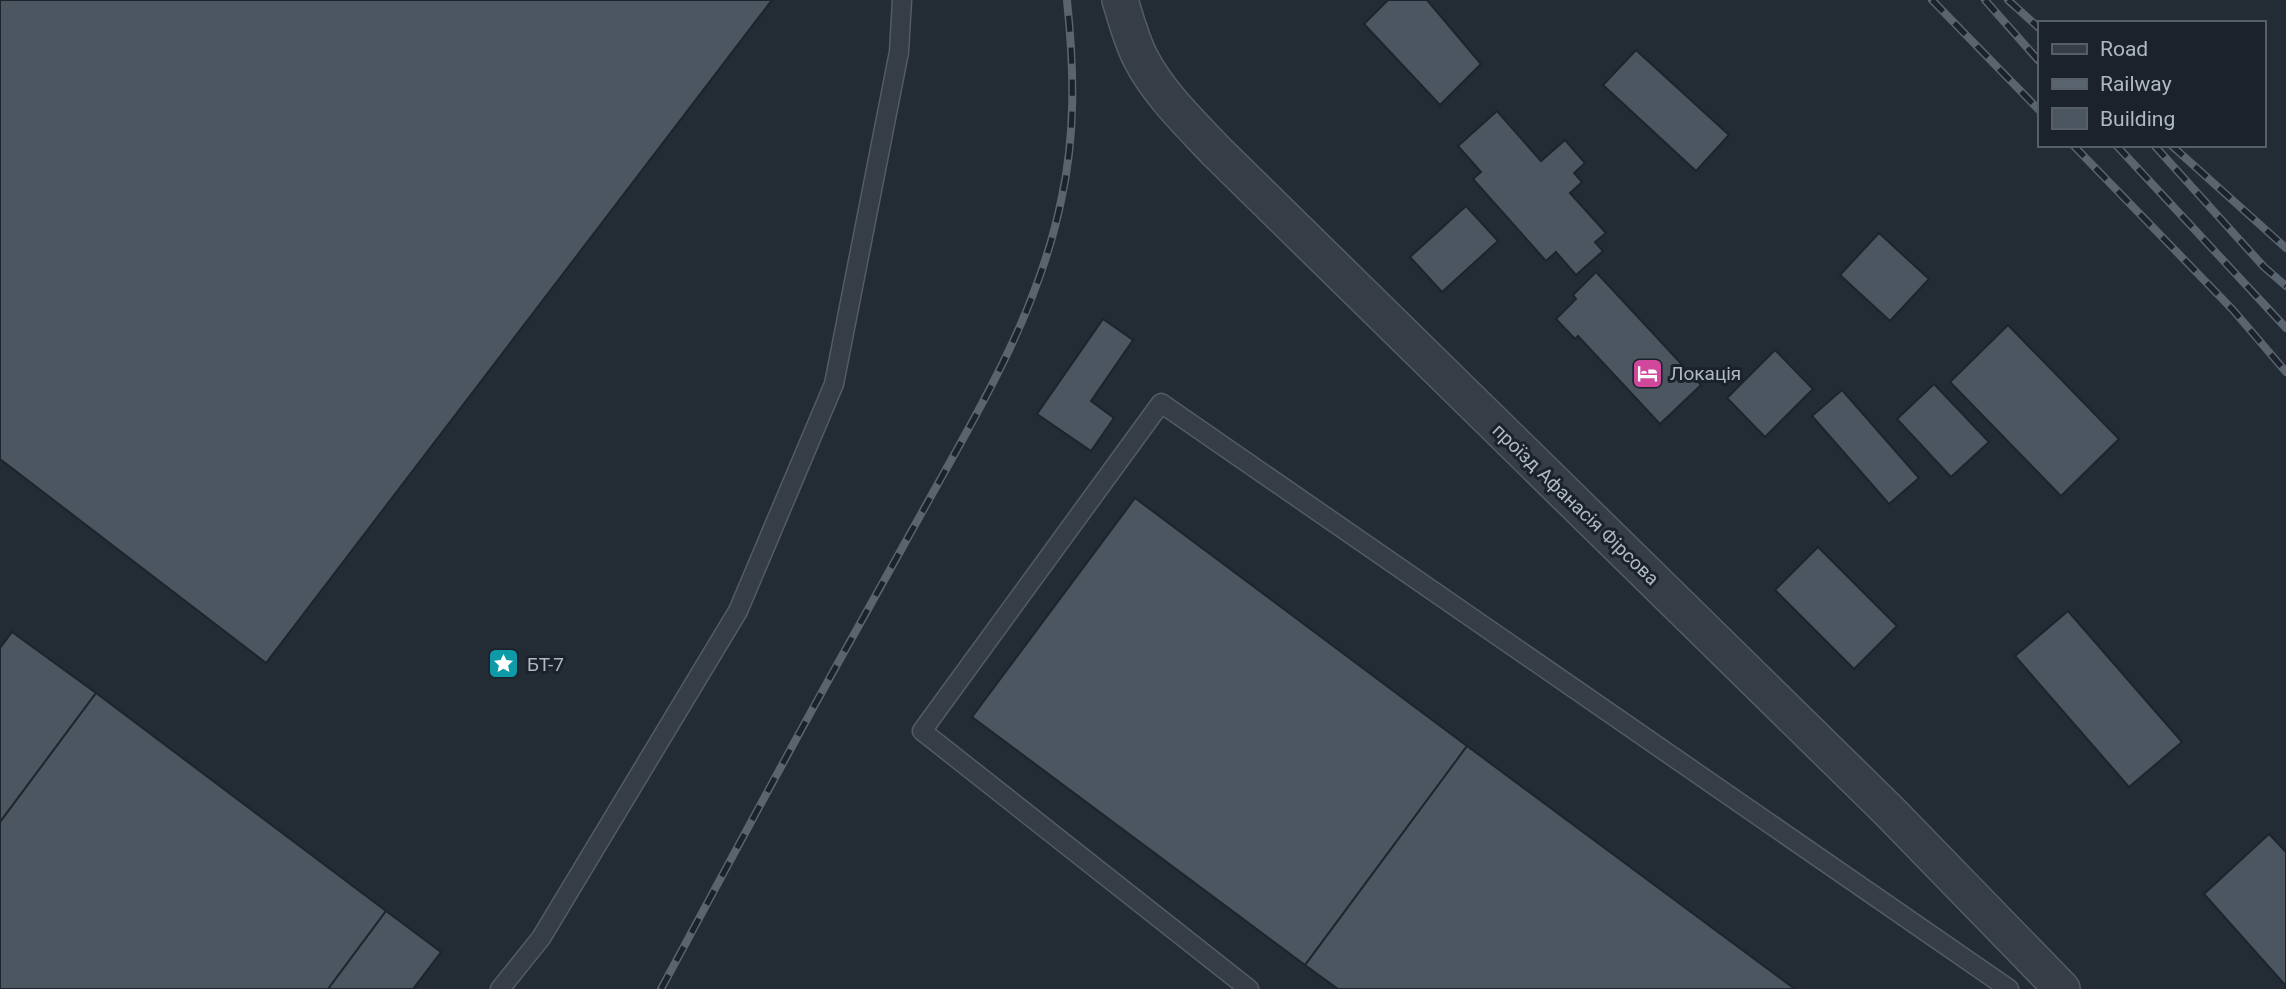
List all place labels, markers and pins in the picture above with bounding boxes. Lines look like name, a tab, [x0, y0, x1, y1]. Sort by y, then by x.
hotel icon: Локація	[1630, 356, 1664, 390]
place label: Локація	[1670, 362, 1741, 385]
place icon: БТ-7	[487, 647, 521, 681]
place label: БТ-7	[527, 653, 564, 676]

